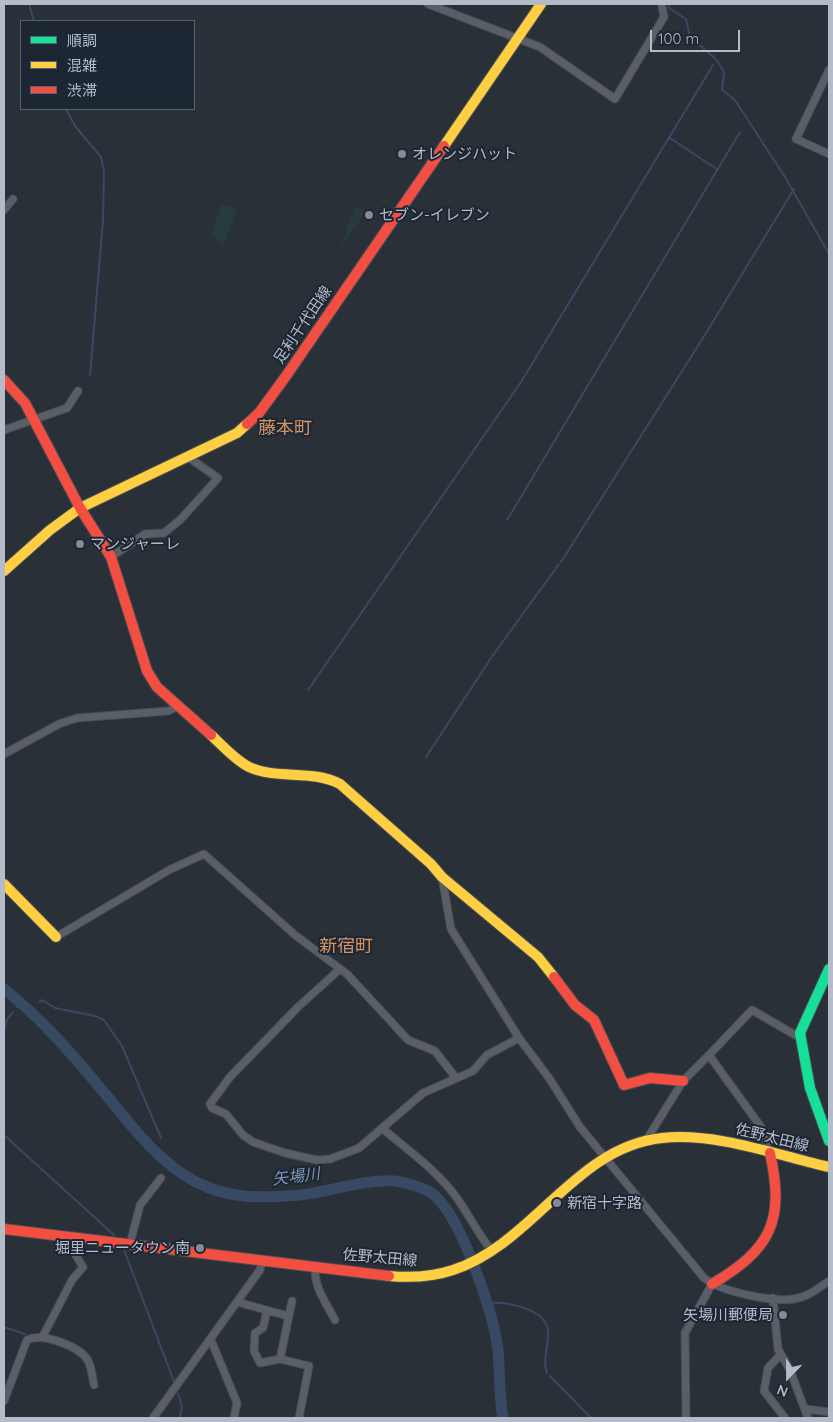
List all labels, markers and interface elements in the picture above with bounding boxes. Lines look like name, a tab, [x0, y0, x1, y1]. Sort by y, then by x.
legend	[20, 20, 195, 110]
scale bar	[653, 20, 743, 52]
text: 100 m	[658, 29, 699, 48]
text: 順調	[67, 31, 97, 50]
text: 混雑	[67, 56, 97, 75]
text: 渋滞	[67, 81, 97, 100]
place label: オレンジハット	[412, 145, 517, 163]
marker: オレンジハット	[396, 148, 408, 160]
place label: セブン-イレブン	[379, 206, 490, 224]
marker: セブン-イレブン	[363, 209, 375, 221]
street label: 足利千代田線	[270, 283, 336, 367]
district label: 藤本町	[258, 418, 312, 440]
place label: マンジャーレ	[90, 535, 180, 553]
marker: マンジャーレ	[74, 538, 86, 550]
district label: 新宿町	[319, 936, 373, 958]
street label: 佐野太田線	[733, 1120, 811, 1156]
water label: 矢場川	[271, 1165, 321, 1189]
place label: 新宿十字路	[567, 1194, 642, 1212]
marker: 新宿十字路	[551, 1197, 563, 1209]
place label: 堀里ニュータウン南	[55, 1239, 190, 1257]
marker: 堀里ニュータウン南	[194, 1242, 206, 1254]
street label: 佐野太田線	[342, 1246, 418, 1270]
place label: 矢場川郵便局	[683, 1306, 773, 1324]
marker: 矢場川郵便局	[777, 1309, 789, 1321]
north arrow	[763, 1352, 813, 1402]
text: N	[774, 1381, 791, 1401]

